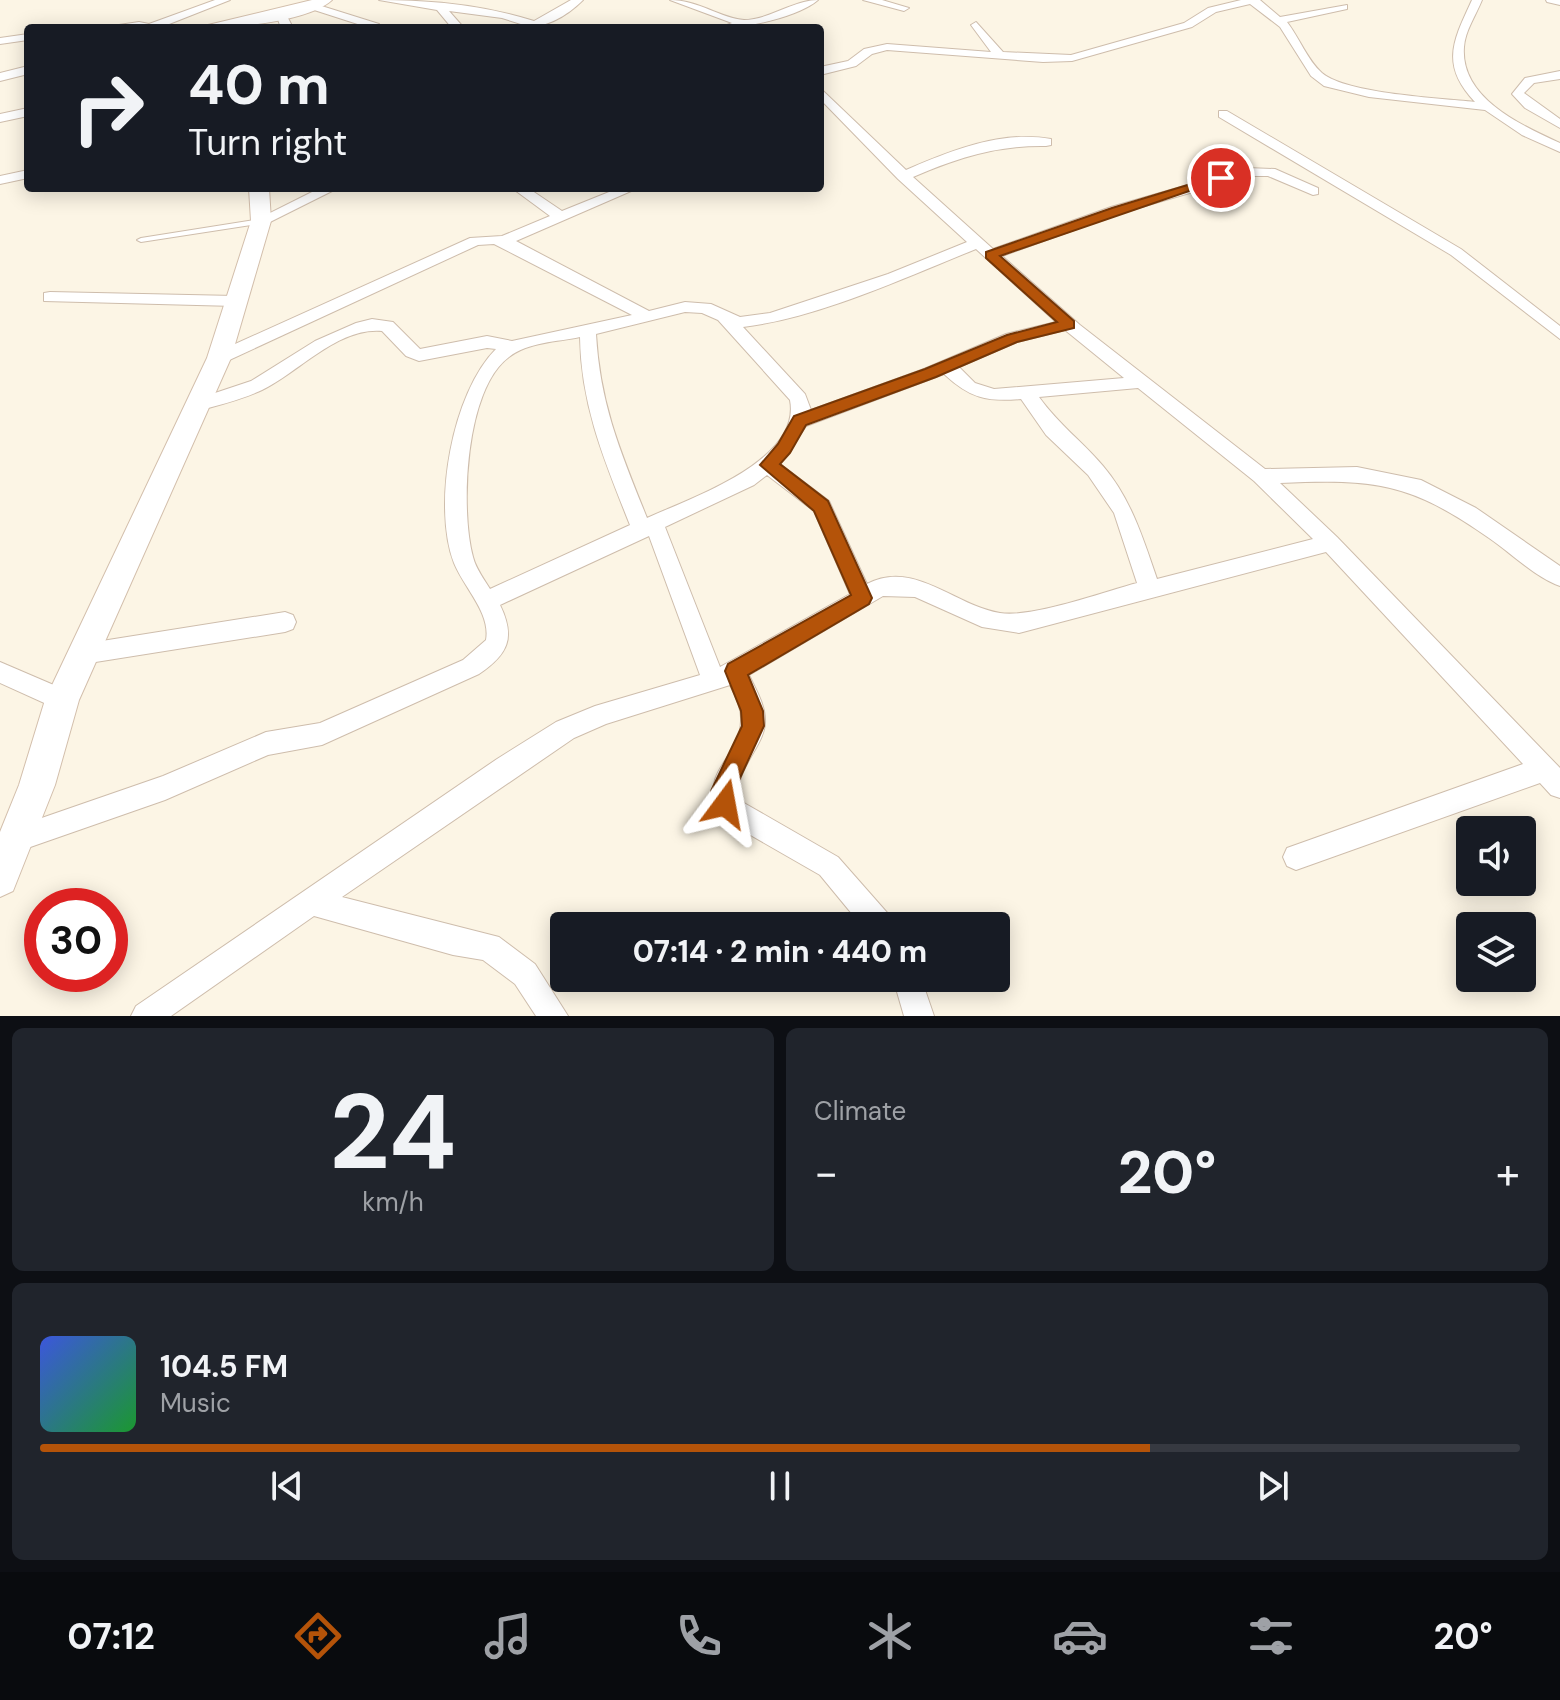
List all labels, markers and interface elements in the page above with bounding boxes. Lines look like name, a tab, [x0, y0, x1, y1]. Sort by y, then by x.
text: 40 m	[188, 48, 330, 121]
icon: right	[56, 56, 160, 160]
text: Turn right	[188, 119, 347, 166]
pin	[1187, 144, 1255, 212]
icon: arrive	[1199, 156, 1243, 200]
position arrow	[683, 762, 767, 846]
map controls	[1456, 816, 1536, 992]
button: sound	[1456, 816, 1536, 896]
speed limit sign: 30	[24, 888, 128, 992]
button: layers	[1456, 912, 1536, 992]
text: 07:14 · 2 min · 440 m	[633, 932, 927, 971]
text: 24	[330, 1065, 456, 1200]
text: Climate	[814, 1094, 906, 1128]
text: 20°	[1118, 1133, 1216, 1212]
text: −	[814, 1144, 838, 1202]
text: +	[1496, 1144, 1520, 1202]
text: km/h	[362, 1185, 424, 1219]
text: 104.5 FM	[160, 1347, 288, 1386]
text: Music	[160, 1386, 231, 1420]
icon: previous	[265, 1464, 309, 1508]
icon: pause	[758, 1464, 802, 1508]
icon: next	[1251, 1464, 1295, 1508]
icon: directions	[290, 1608, 346, 1664]
icon: music	[480, 1608, 536, 1664]
icon: phone	[671, 1608, 727, 1664]
icon: climate	[862, 1608, 918, 1664]
icon: car	[1052, 1608, 1108, 1664]
icon: filters	[1243, 1608, 1299, 1664]
text: 07:12	[67, 1613, 155, 1660]
text: 20°	[1434, 1613, 1493, 1660]

